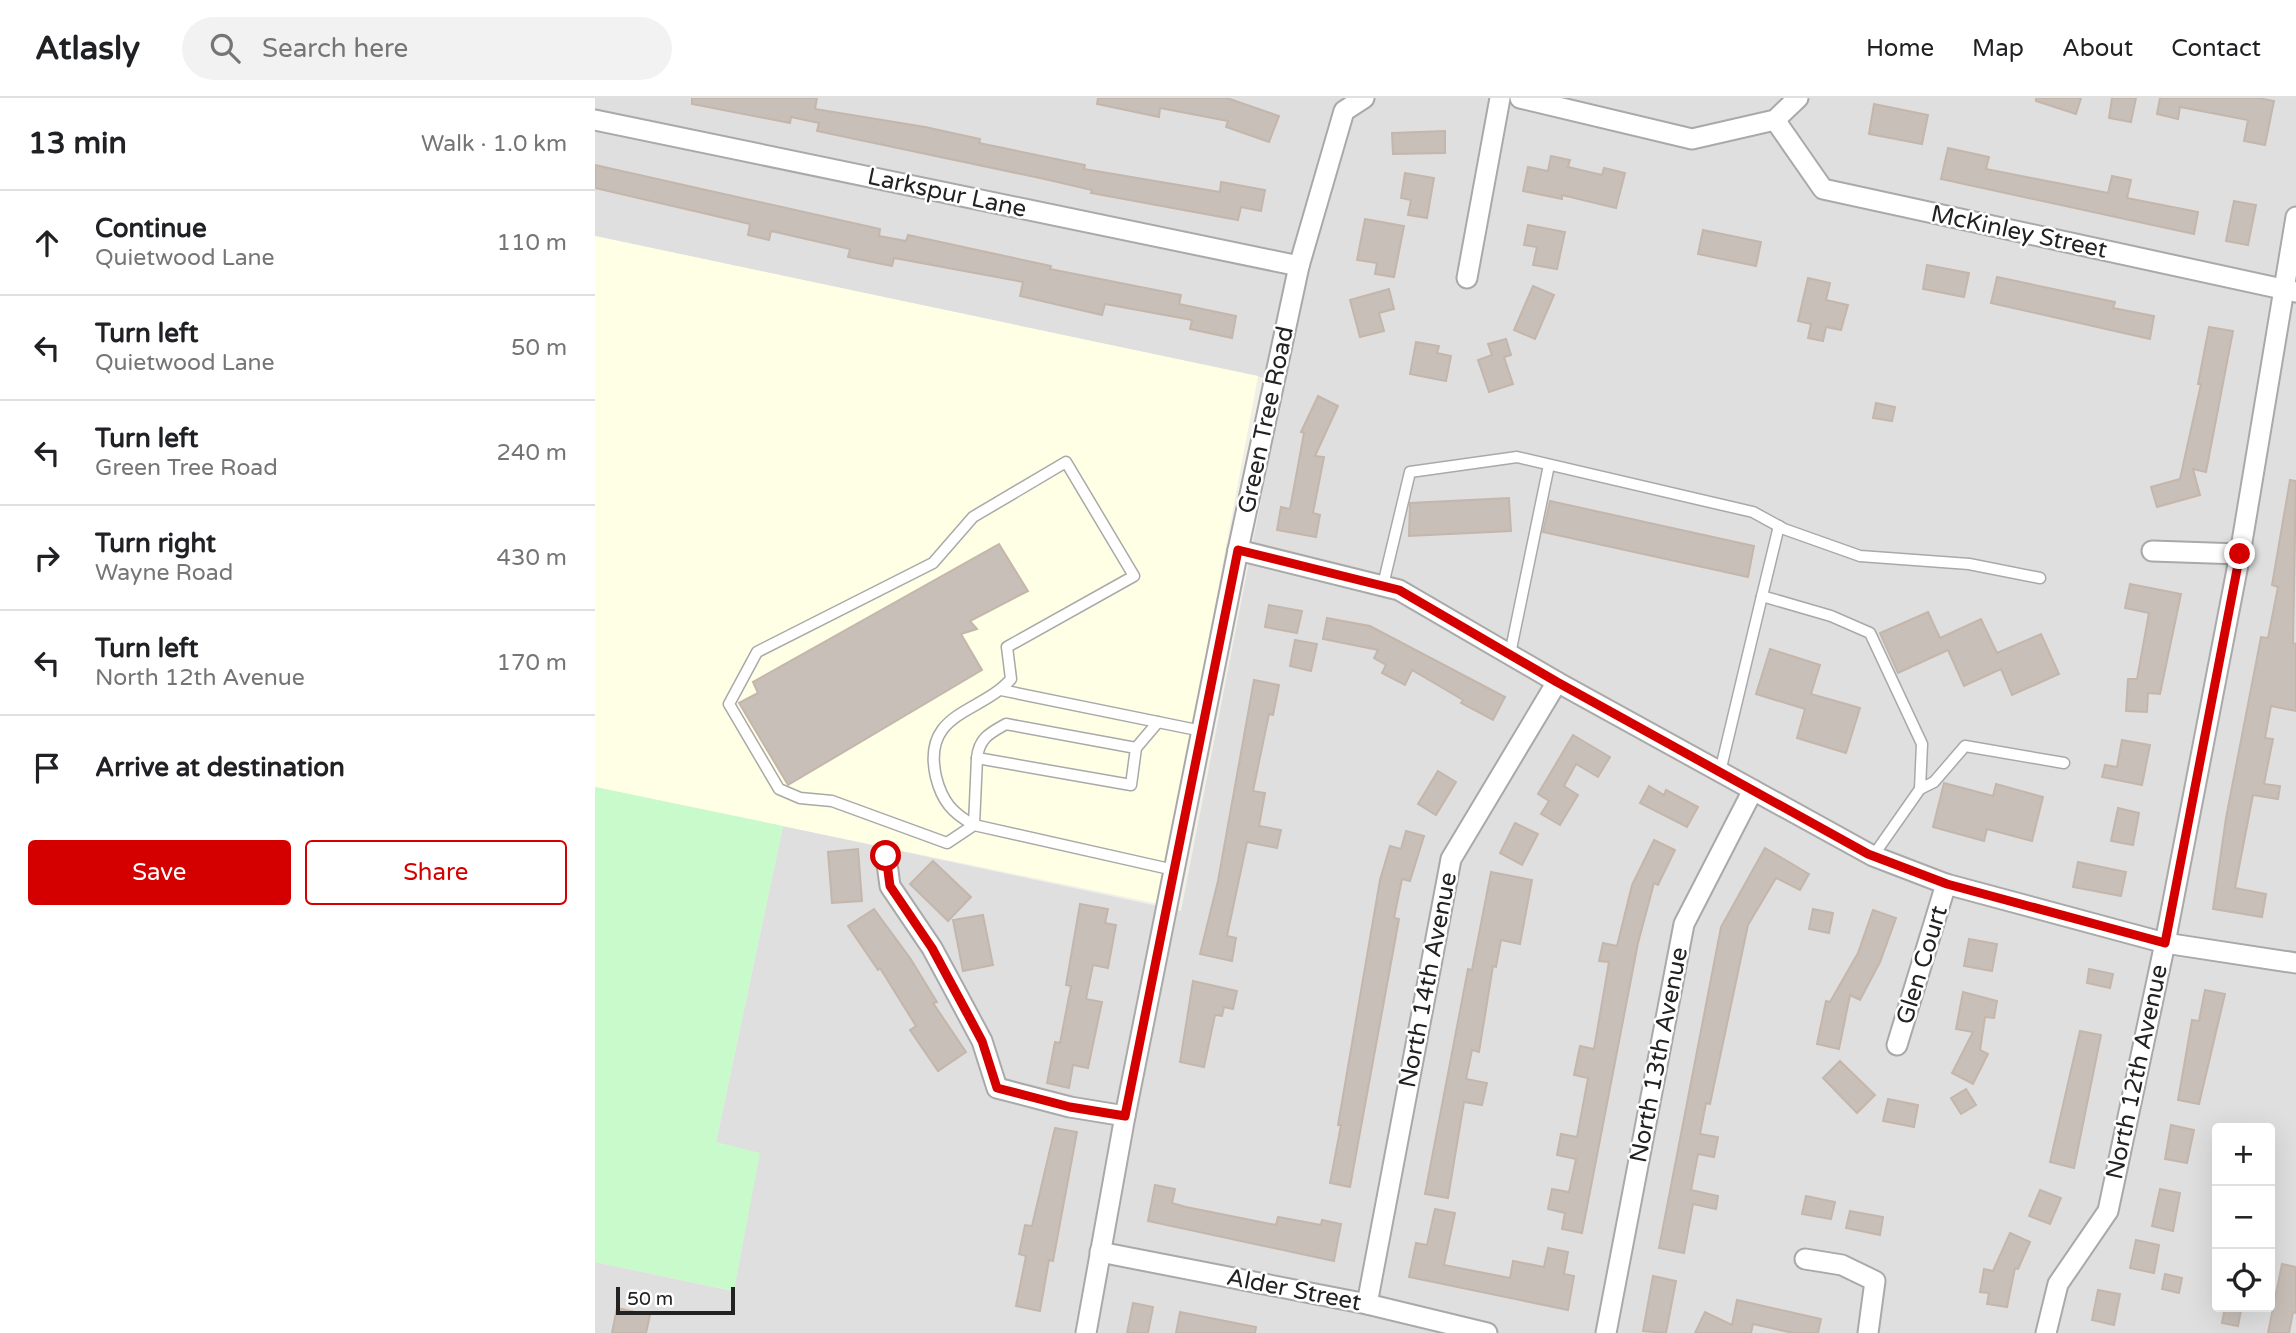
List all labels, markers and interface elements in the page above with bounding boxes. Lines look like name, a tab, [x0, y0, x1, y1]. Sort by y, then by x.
search box	[182, 17, 672, 80]
text: Atlasly	[35, 29, 140, 68]
icon: search	[206, 29, 244, 67]
text: Search here	[262, 33, 408, 64]
text: Home	[1866, 34, 1934, 63]
text: Map	[1972, 34, 2024, 63]
text: About	[2062, 34, 2133, 63]
text: Contact	[2171, 34, 2261, 63]
text: 13 min	[28, 125, 127, 162]
text: Walk · 1.0 km	[421, 130, 567, 158]
street label: Larkspur Lane	[865, 162, 1029, 224]
street label: McKinley Street	[1928, 199, 2110, 265]
text: Continue	[95, 213, 207, 244]
icon: ahead	[28, 224, 66, 262]
text: 110 m	[497, 229, 567, 257]
text: Quietwood Lane	[95, 244, 275, 272]
text: Turn left	[95, 318, 198, 349]
street label: Green Tree Road	[1232, 324, 1300, 516]
icon: left	[28, 329, 66, 367]
text: 50 m	[511, 334, 567, 362]
text: Quietwood Lane	[95, 349, 275, 377]
text: Turn left	[95, 423, 198, 454]
icon: left	[28, 434, 66, 472]
text: 240 m	[497, 439, 567, 467]
text: Green Tree Road	[95, 454, 278, 482]
text: Turn right	[95, 528, 216, 559]
route end	[2224, 538, 2255, 569]
icon: right	[28, 539, 66, 577]
text: 430 m	[497, 544, 567, 572]
text: Wayne Road	[95, 559, 233, 587]
text: Turn left	[95, 633, 198, 664]
icon: left	[28, 644, 66, 682]
text: 170 m	[497, 649, 567, 677]
text: North 12th Avenue	[95, 664, 305, 692]
icon: arrive	[28, 749, 66, 787]
text: Arrive at destination	[95, 752, 345, 783]
button: Save	[28, 840, 291, 905]
button: Share	[305, 840, 567, 905]
route start	[870, 840, 901, 871]
street label: North 14th Avenue	[1393, 870, 1463, 1090]
street label: Glen Court	[1890, 902, 1954, 1028]
street label: North 13th Avenue	[1624, 945, 1694, 1165]
street label: North 12th Avenue	[2100, 962, 2174, 1182]
map controls	[2212, 1123, 2275, 1312]
button: +	[2212, 1123, 2275, 1186]
button: −	[2212, 1186, 2275, 1249]
button: locate	[2212, 1249, 2275, 1312]
street label: Alder Street	[1224, 1263, 1364, 1317]
scale bar	[616, 1284, 735, 1316]
text: 50 m	[627, 1288, 673, 1310]

